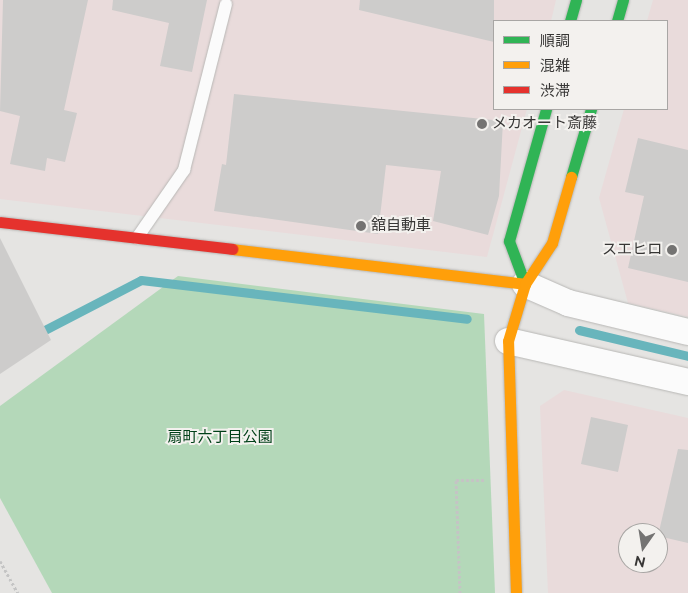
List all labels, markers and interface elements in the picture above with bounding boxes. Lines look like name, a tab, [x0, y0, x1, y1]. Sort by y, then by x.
legend	[493, 20, 668, 110]
text: 順調	[540, 32, 570, 50]
text: 混雑	[540, 57, 570, 75]
text: 渋滞	[540, 82, 570, 100]
place label: メカオート斎藤	[492, 115, 597, 133]
marker: メカオート斎藤	[476, 118, 488, 130]
place label: 舘自動車	[371, 217, 431, 235]
marker: 舘自動車	[355, 220, 367, 232]
place label: スエヒロ	[602, 241, 662, 259]
marker: スエヒロ	[666, 244, 678, 256]
park label: 扇町六丁目公園	[168, 429, 272, 447]
north arrow	[618, 523, 668, 573]
text: N	[633, 553, 647, 571]

